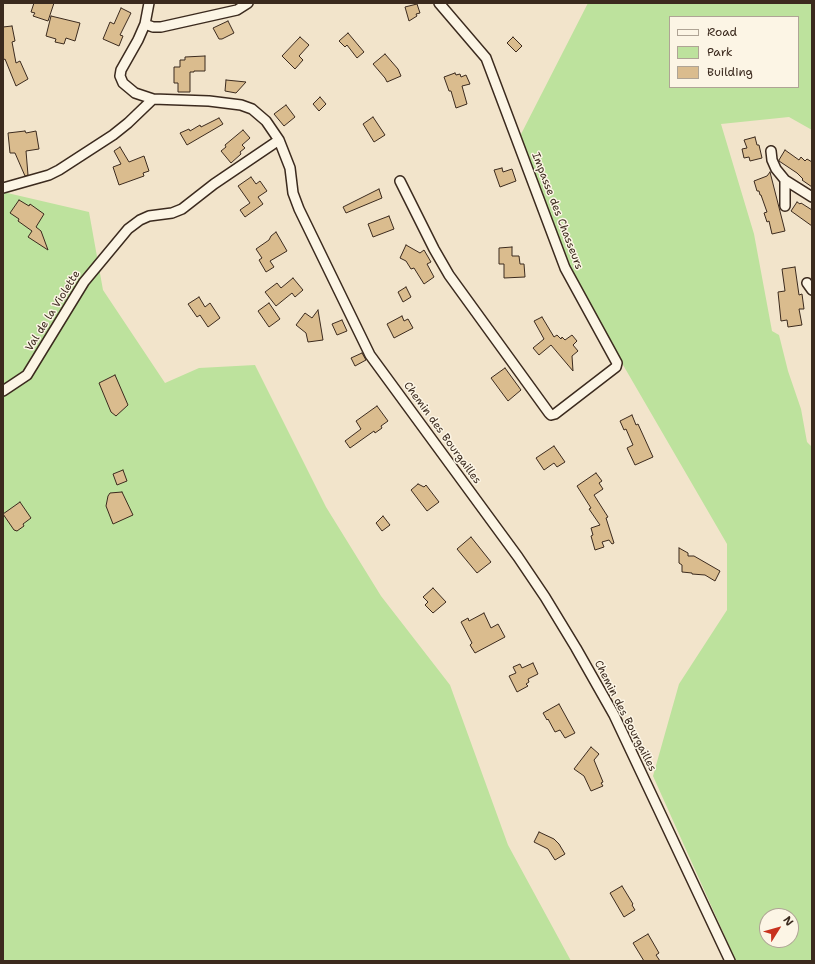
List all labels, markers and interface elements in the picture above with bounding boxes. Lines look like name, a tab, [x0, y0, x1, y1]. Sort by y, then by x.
legend	[669, 16, 799, 88]
text: Road	[707, 24, 737, 40]
text: Park	[707, 44, 733, 60]
text: Building	[707, 64, 753, 80]
street label: Impasse des Chasseurs	[529, 151, 585, 271]
street label: Val de la Violette	[23, 268, 83, 354]
street label: Chemin des Bourgailles	[400, 379, 484, 487]
street label: Chemin des Bourgailles	[591, 658, 659, 774]
north arrow	[759, 908, 799, 948]
text: N	[780, 913, 797, 929]

